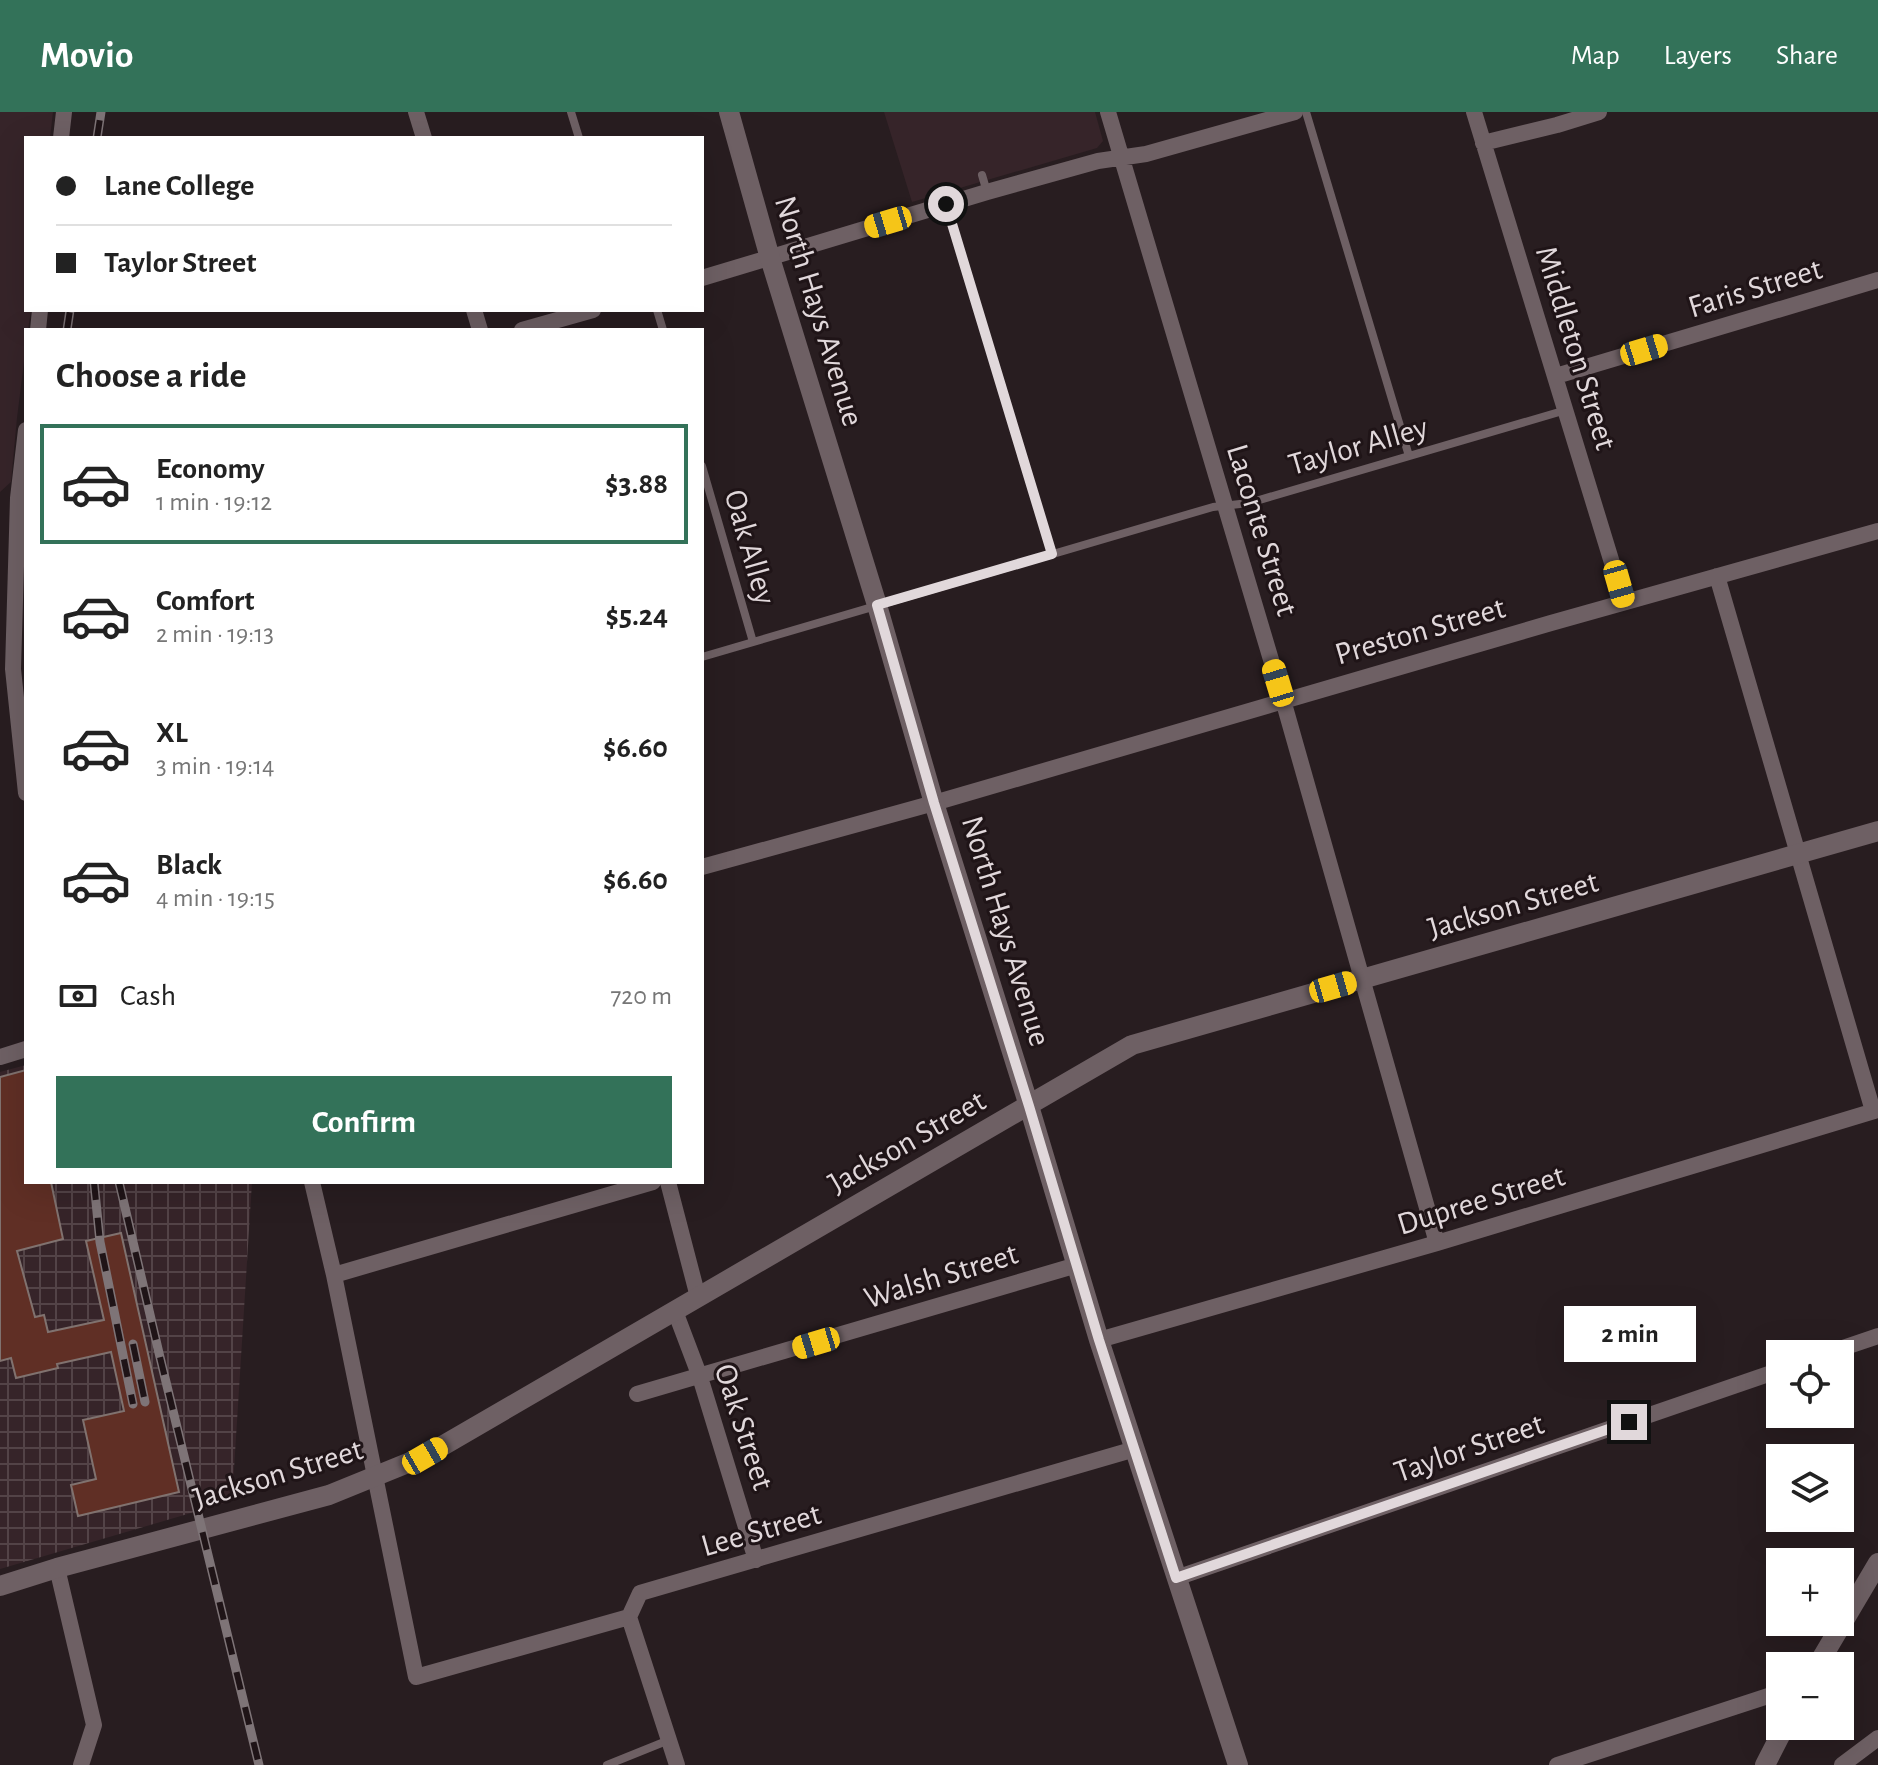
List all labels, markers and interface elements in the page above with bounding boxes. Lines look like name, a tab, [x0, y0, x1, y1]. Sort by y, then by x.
text: Movio	[40, 37, 134, 75]
text: Map	[1571, 42, 1620, 70]
text: Layers	[1664, 42, 1732, 70]
text: Share	[1776, 42, 1838, 70]
text: Lane College	[104, 171, 254, 201]
route start	[928, 186, 964, 222]
street label: North Hays Avenue	[769, 192, 869, 430]
car	[862, 204, 914, 240]
street label: Middleton Street	[1530, 242, 1622, 454]
text: Taylor Street	[104, 248, 256, 278]
street label: Faris Street	[1684, 253, 1826, 323]
car	[1618, 332, 1670, 368]
text: Choose a ride	[56, 358, 246, 394]
street label: Taylor Alley	[1285, 411, 1432, 481]
street label: Laconte Street	[1221, 440, 1303, 620]
icon: car	[60, 448, 132, 520]
text: Economy	[156, 454, 265, 484]
text: $3.88	[605, 469, 668, 499]
street label: Oak Alley	[718, 486, 782, 608]
text: 1 min · 19:12	[156, 489, 272, 515]
car	[1601, 558, 1637, 610]
icon: car	[60, 580, 132, 652]
text: Comfort	[156, 586, 255, 616]
street label: Preston Street	[1331, 591, 1509, 671]
text: $5.24	[605, 601, 668, 631]
text: 2 min · 19:13	[156, 621, 274, 647]
car	[1260, 657, 1296, 709]
icon: car	[60, 712, 132, 784]
text: XL	[156, 718, 188, 748]
text: $6.60	[603, 733, 668, 763]
text: 3 min · 19:14	[156, 753, 275, 779]
street label: North Hays Avenue	[956, 812, 1056, 1050]
icon: car	[60, 844, 132, 916]
text: Black	[156, 850, 222, 880]
text: $6.60	[603, 865, 668, 895]
street label: Jackson Street	[1424, 865, 1602, 945]
text: 4 min · 19:15	[156, 885, 275, 911]
car	[1307, 969, 1359, 1005]
icon: cash	[56, 974, 100, 1018]
text: Cash	[120, 981, 176, 1011]
text: 720 m	[611, 983, 672, 1009]
button: Confirm	[56, 1076, 672, 1168]
street label: Jackson Street	[823, 1084, 991, 1200]
street label: Dupree Street	[1393, 1159, 1569, 1241]
street label: Walsh Street	[860, 1238, 1022, 1314]
callout: 2 min	[1563, 1306, 1695, 1362]
text: 2 min	[1601, 1321, 1659, 1347]
car	[790, 1325, 842, 1361]
map controls	[1766, 1340, 1854, 1740]
button: locate	[1766, 1340, 1854, 1428]
street label: Oak Street	[709, 1360, 779, 1494]
route end	[1611, 1404, 1647, 1440]
street label: Taylor Street	[1390, 1408, 1548, 1488]
street label: Jackson Street	[190, 1433, 366, 1515]
car	[398, 1434, 452, 1478]
button: layers	[1766, 1444, 1854, 1532]
street label: Lee Street	[697, 1498, 825, 1562]
button: +	[1766, 1548, 1854, 1636]
button: −	[1766, 1652, 1854, 1740]

